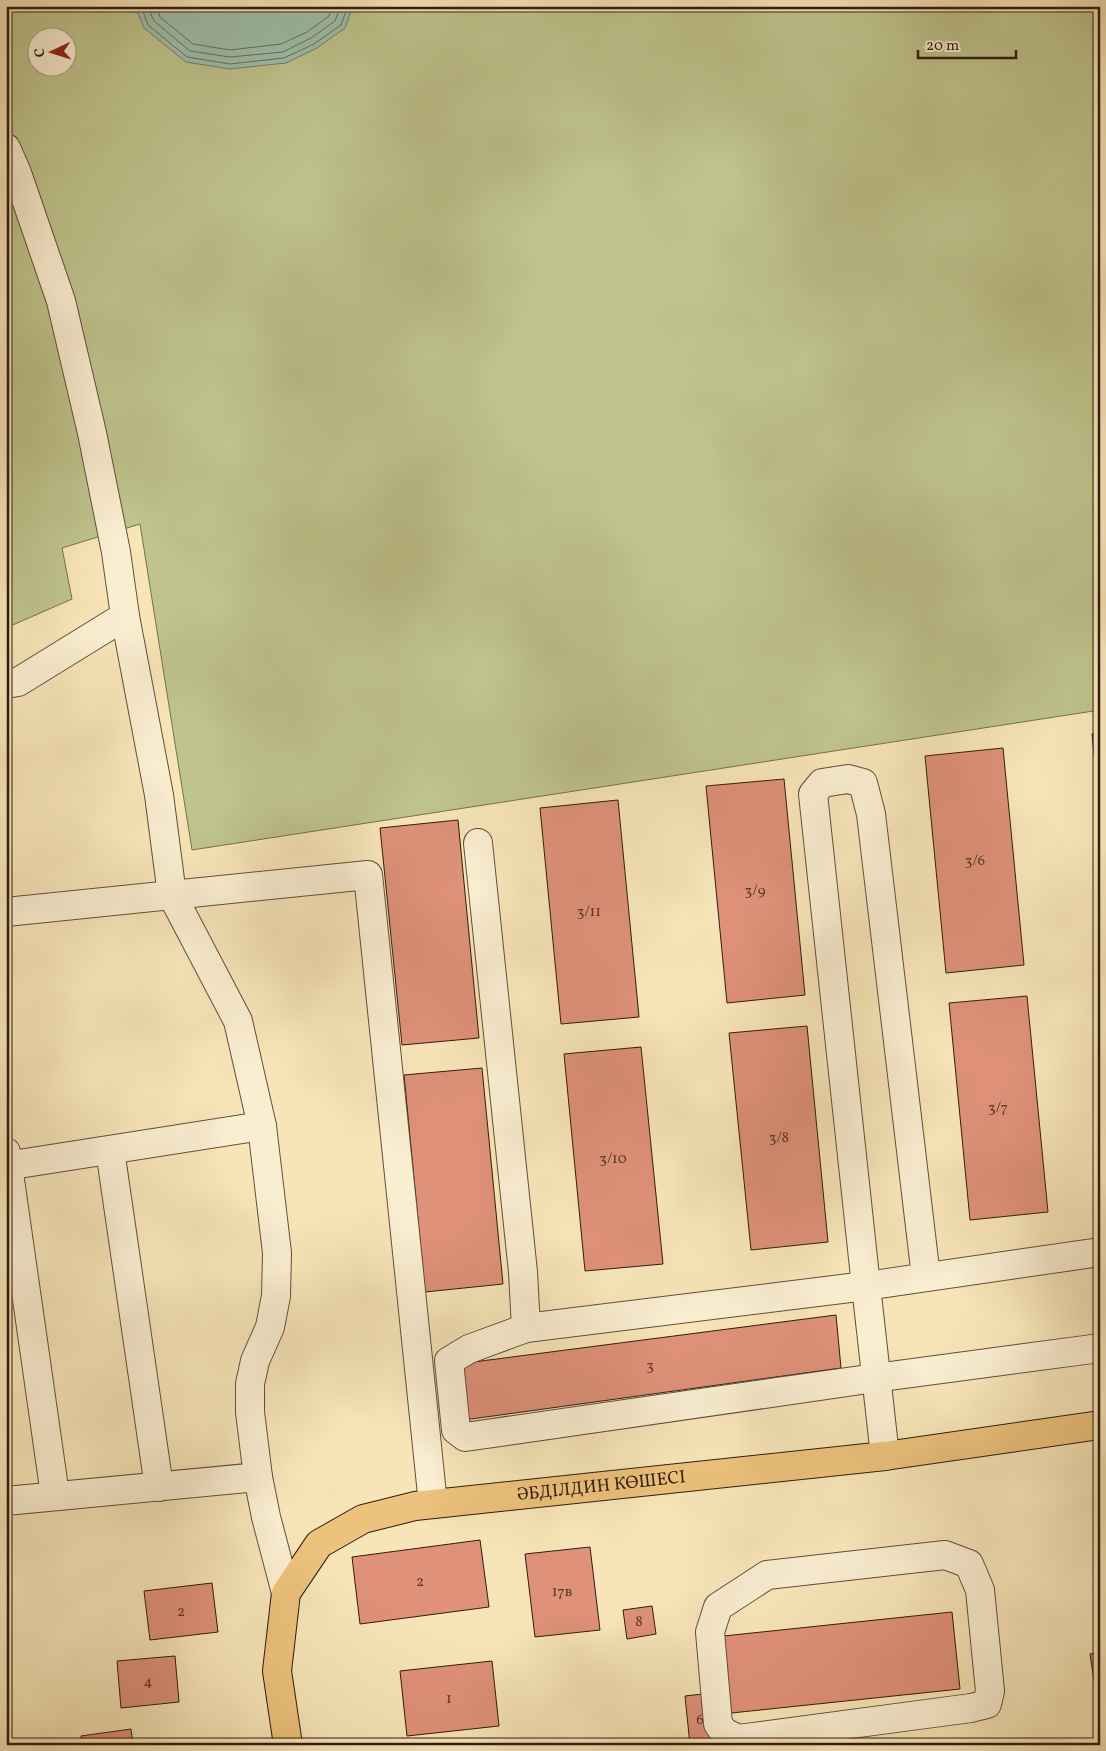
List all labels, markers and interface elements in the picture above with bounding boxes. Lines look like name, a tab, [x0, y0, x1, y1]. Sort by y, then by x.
north arrow	[28, 28, 78, 78]
scale bar	[918, 28, 1016, 60]
text: 20 m	[926, 36, 959, 57]
text: С	[31, 48, 50, 58]
house number: 3/6	[965, 851, 985, 872]
house number: 3/9	[745, 881, 766, 902]
house number: 3/11	[577, 902, 601, 923]
house number: 3/7	[988, 1098, 1008, 1119]
house number: 3/8	[769, 1128, 789, 1149]
house number: 3/10	[599, 1149, 627, 1170]
house number: 3	[646, 1356, 654, 1377]
street label: ӘБДІЛДИН КӨШЕСІ	[516, 1465, 687, 1508]
house number: 2	[416, 1572, 424, 1593]
house number: 17в	[552, 1582, 572, 1603]
house number: 2	[177, 1602, 185, 1623]
house number: 8	[635, 1612, 643, 1633]
house number: 4	[144, 1672, 153, 1693]
house number: 1	[446, 1689, 452, 1710]
house number: 6	[696, 1710, 704, 1731]

